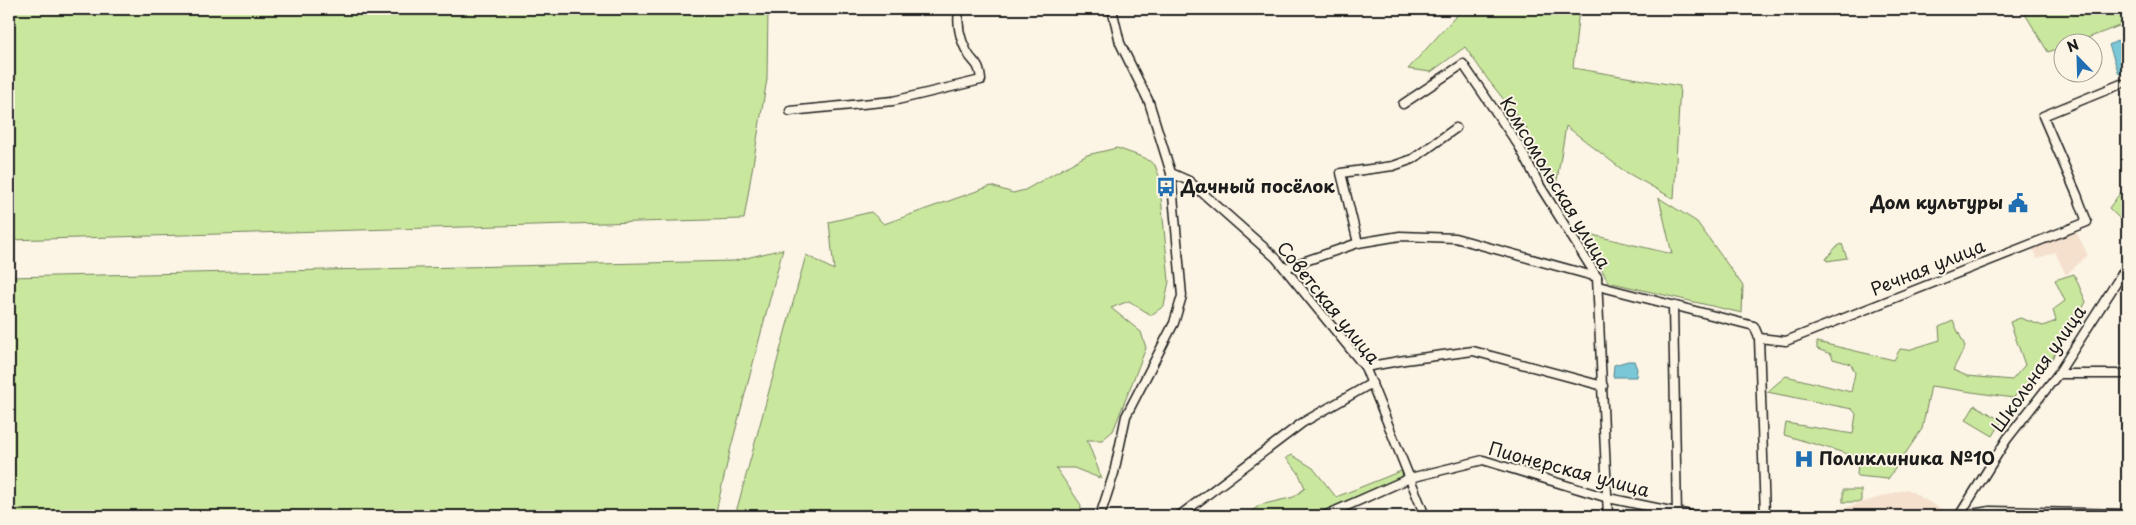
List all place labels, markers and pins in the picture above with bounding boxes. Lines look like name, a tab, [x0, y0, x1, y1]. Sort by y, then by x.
place label: Дачный посёлок	[1180, 172, 1335, 199]
bus stop icon: Дачный посёлок	[1155, 176, 1177, 198]
place label: Дом культуры	[1869, 188, 2003, 215]
public building icon: Дом культуры	[2007, 192, 2029, 214]
place label: Поликлиника №10	[1819, 444, 1995, 471]
hospital icon: Поликлиника №10	[1793, 448, 1815, 470]

